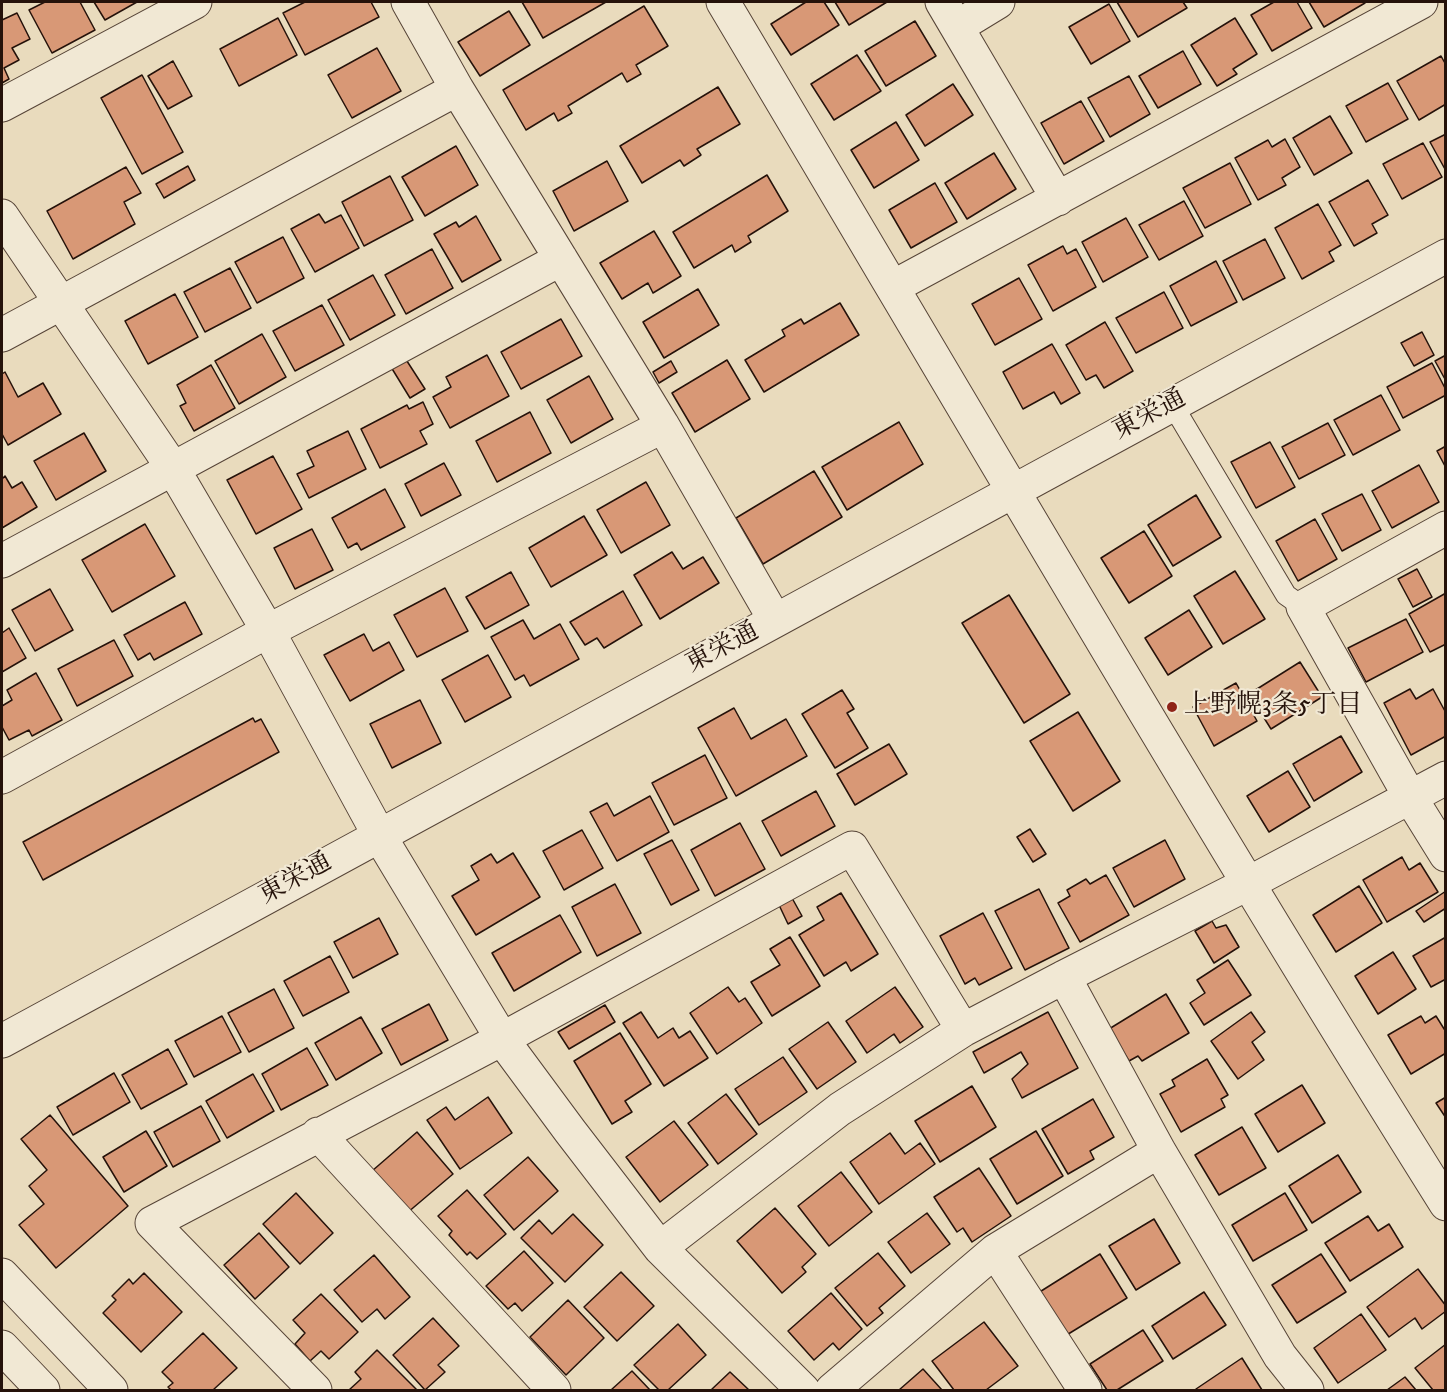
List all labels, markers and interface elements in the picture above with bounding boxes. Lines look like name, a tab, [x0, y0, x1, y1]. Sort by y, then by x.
street label: 東栄通	[1108, 384, 1192, 448]
street label: 東栄通	[681, 617, 765, 681]
place label: 上野幌3条5丁目	[1184, 691, 1363, 723]
marker: 上野幌3条5丁目	[1165, 700, 1179, 714]
street label: 東栄通	[254, 847, 338, 913]

